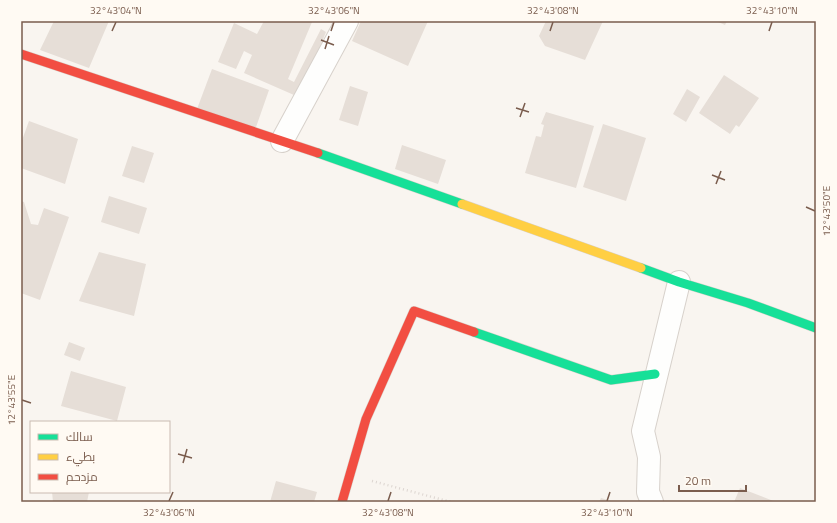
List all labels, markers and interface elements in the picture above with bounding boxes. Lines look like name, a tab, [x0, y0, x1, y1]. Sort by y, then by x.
text: 32°43'04"N	[90, 3, 142, 18]
text: 32°43'06"N	[308, 3, 360, 18]
text: 32°43'08"N	[527, 3, 579, 18]
text: 32°43'10"N	[746, 3, 798, 18]
text: 12°43'50"E	[819, 185, 834, 236]
text: 12°43'55"E	[4, 374, 19, 425]
legend	[30, 421, 170, 493]
text: سالك	[66, 427, 93, 446]
text: بطيء	[66, 447, 95, 467]
text: مزدحم	[66, 467, 98, 486]
scale bar	[679, 467, 746, 493]
text: 20 m	[685, 471, 711, 490]
text: 32°43'06"N	[143, 505, 195, 520]
text: 32°43'08"N	[362, 505, 414, 520]
text: 32°43'10"N	[581, 505, 633, 520]

